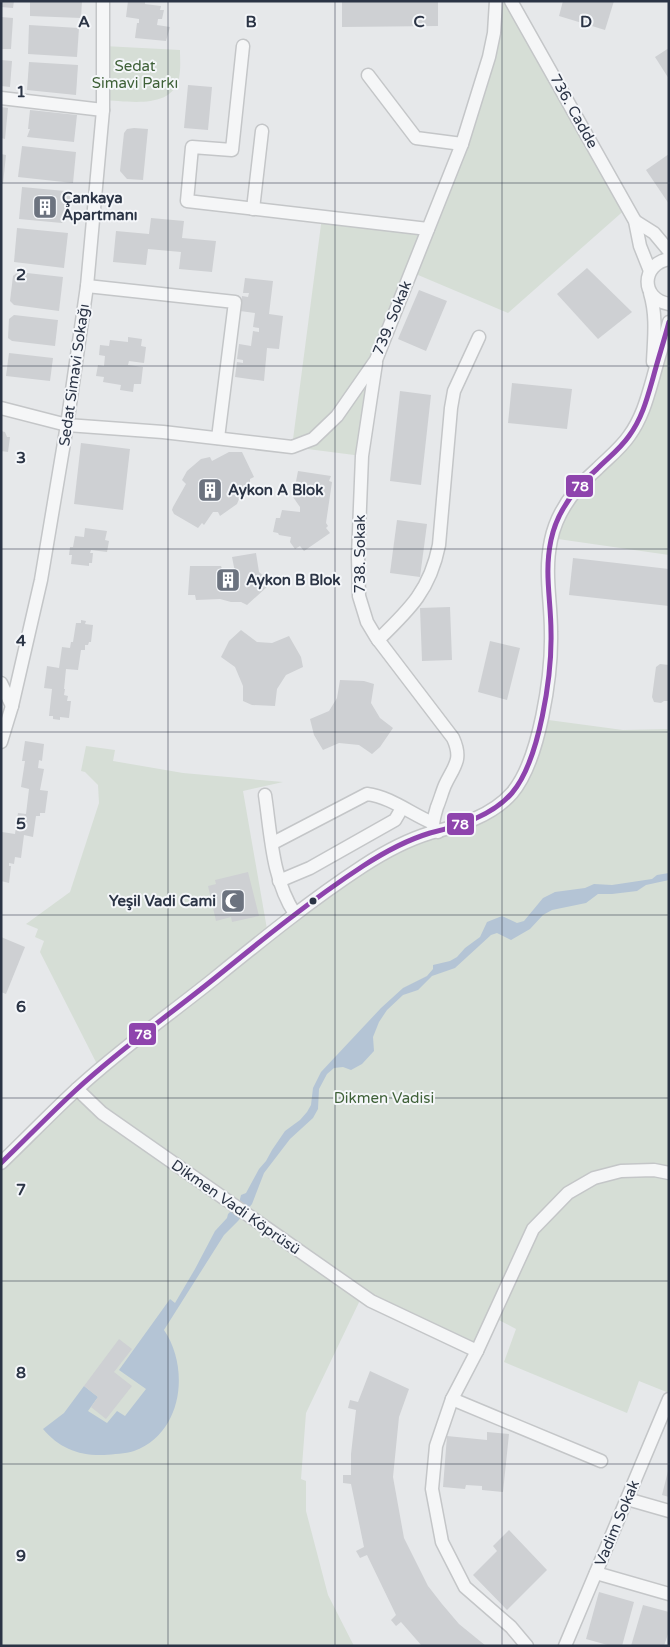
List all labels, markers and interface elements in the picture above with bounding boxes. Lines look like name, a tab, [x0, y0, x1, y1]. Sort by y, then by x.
text: A	[78, 12, 90, 32]
text: B	[245, 12, 257, 32]
text: C	[413, 12, 425, 32]
text: D	[580, 12, 592, 32]
park label: Sedat Simavi Parkı	[92, 57, 178, 92]
street label: 736. Cadde	[546, 71, 602, 151]
text: 1	[16, 82, 26, 102]
place label: Çankaya Apartmanı	[62, 189, 138, 225]
building icon: Çankaya Apartmanı	[32, 194, 58, 220]
text: 2	[16, 265, 26, 285]
street label: 739. Sokak	[369, 278, 415, 358]
street label: Sedat Simavi Sokağı	[55, 303, 93, 447]
text: 3	[16, 448, 26, 468]
line badge: 78	[565, 474, 594, 498]
building icon: Aykon A Blok	[197, 477, 223, 503]
text: 78	[571, 478, 589, 495]
place label: Aykon A Blok	[228, 481, 323, 500]
street label: 738. Sokak	[351, 514, 369, 594]
building icon: Aykon B Blok	[215, 567, 241, 593]
place label: Aykon B Blok	[246, 571, 341, 590]
text: 4	[16, 631, 26, 651]
line badge: 78	[446, 812, 475, 836]
text: 5	[16, 814, 26, 834]
text: 78	[451, 816, 469, 833]
mosque icon: Yeşil Vadi Cami	[220, 888, 246, 914]
place label: Yeşil Vadi Cami	[109, 892, 216, 911]
unlabelled marker	[308, 896, 318, 906]
text: 6	[16, 997, 26, 1017]
line badge: 78	[128, 1022, 157, 1046]
text: 78	[134, 1026, 152, 1043]
park label: Dikmen Vadisi	[334, 1089, 434, 1107]
street label: Dikmen Vadi Köprüsü	[168, 1156, 304, 1258]
text: 7	[16, 1180, 26, 1200]
text: 8	[16, 1363, 26, 1383]
street label: Vadim Sokak	[591, 1477, 643, 1569]
text: 9	[16, 1546, 26, 1566]

